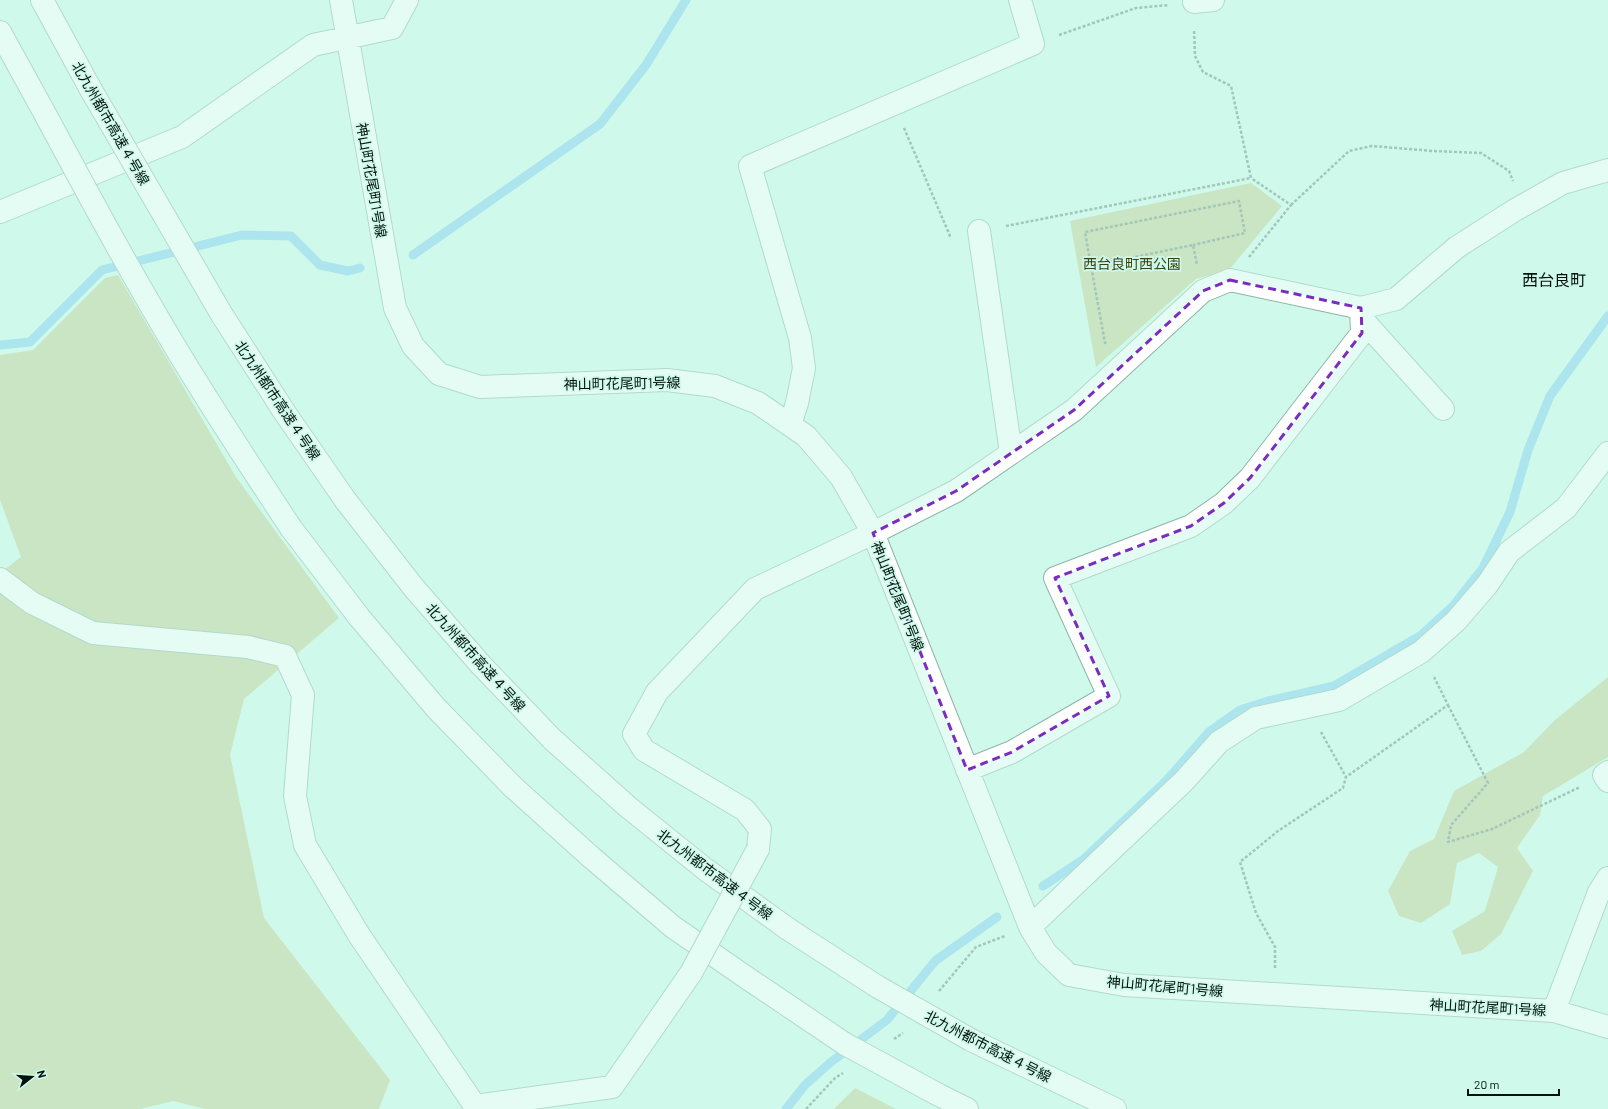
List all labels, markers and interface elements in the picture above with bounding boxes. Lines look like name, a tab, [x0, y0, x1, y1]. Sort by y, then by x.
street label: 北九州都市高速４号線	[69, 58, 153, 188]
street label: 神山町花尾町1号線	[353, 121, 391, 239]
park label: 西台良町西公園	[1083, 255, 1181, 272]
district label: 西台良町	[1522, 270, 1586, 289]
street label: 北九州都市高速４号線	[232, 337, 324, 463]
street label: 神山町花尾町1号線	[563, 373, 681, 393]
street label: 神山町花尾町1号線	[868, 539, 928, 653]
street label: 北九州都市高速４号線	[423, 599, 529, 715]
street label: 北九州都市高速４号線	[654, 825, 776, 923]
street label: 神山町花尾町1号線	[1106, 972, 1224, 1000]
street label: 神山町花尾町1号線	[1429, 995, 1547, 1019]
street label: 北九州都市高速４号線	[922, 1007, 1054, 1085]
north arrow	[12, 1057, 52, 1097]
text: N	[35, 1069, 49, 1079]
scale bar	[1468, 1071, 1559, 1097]
text: 20 m	[1474, 1077, 1500, 1091]

